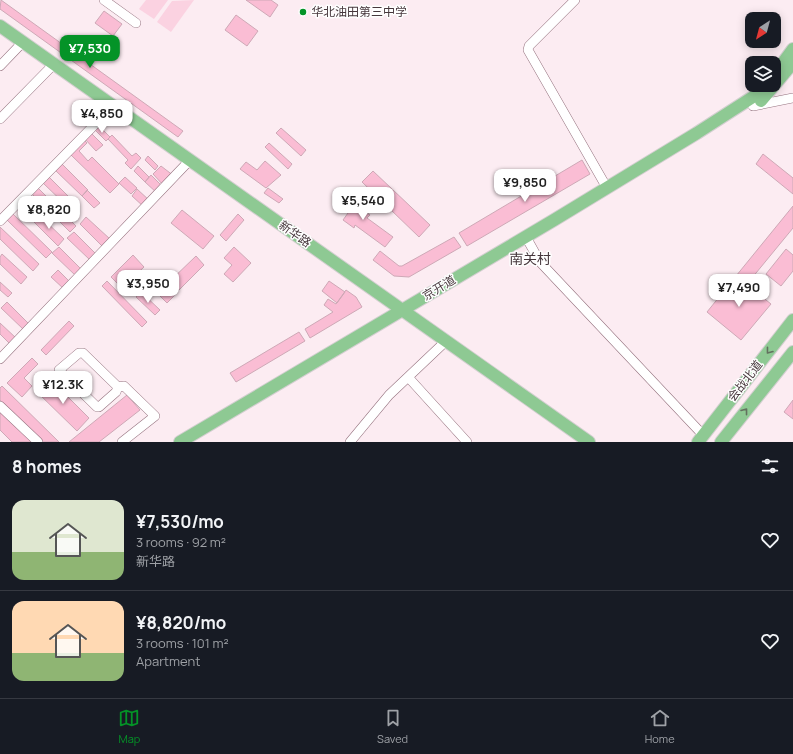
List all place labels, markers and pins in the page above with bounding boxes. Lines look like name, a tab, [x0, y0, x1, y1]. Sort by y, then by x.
place label: 华北油田第三中学	[311, 3, 407, 20]
marker: 华北油田第三中学	[298, 7, 308, 17]
pin: ¥7,530	[57, 35, 123, 69]
pin: ¥4,850	[69, 100, 135, 134]
pin: ¥9,850	[492, 169, 558, 203]
pin: ¥5,540	[330, 187, 396, 221]
pin: ¥8,820	[16, 196, 82, 230]
pin: ¥3,950	[115, 270, 181, 304]
pin: ¥7,490	[706, 274, 772, 308]
pin: ¥12.3K	[30, 371, 96, 405]

